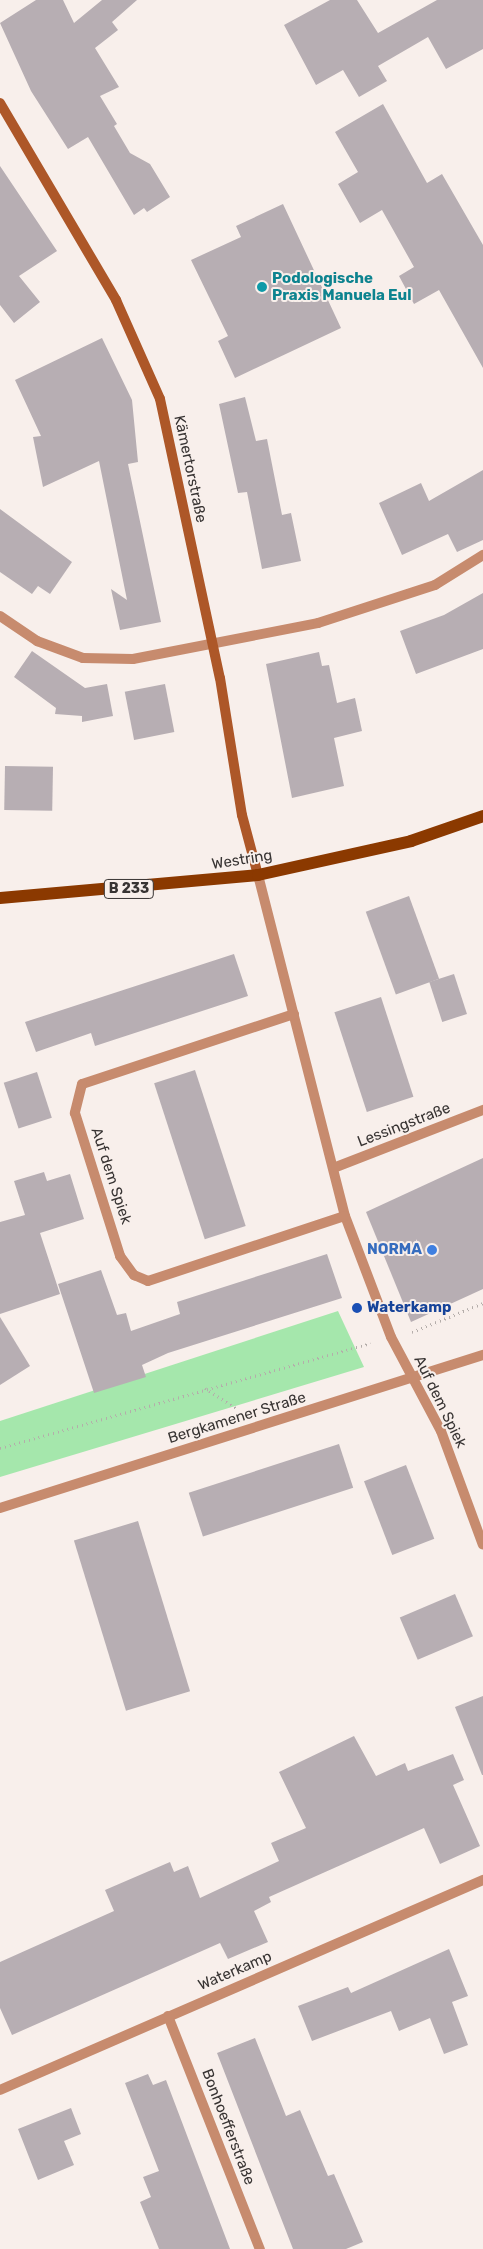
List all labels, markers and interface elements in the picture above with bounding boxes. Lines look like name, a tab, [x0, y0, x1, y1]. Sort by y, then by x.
place label: Podologische Praxis Manuela Eul	[272, 269, 411, 304]
marker: Podologische Praxis Manuela Eul	[256, 281, 268, 293]
street label: Kämertorstraße	[170, 414, 210, 524]
street label: Westring	[210, 846, 274, 874]
road number: B 233	[103, 878, 155, 901]
street label: Lessingstraße	[355, 1099, 453, 1151]
street label: Auf dem Spiek	[87, 1125, 135, 1227]
place label: NORMA	[367, 1241, 422, 1259]
marker: NORMA	[426, 1244, 438, 1256]
place label: Waterkamp	[367, 1299, 451, 1317]
marker: Waterkamp	[351, 1302, 363, 1314]
street label: Auf dem Spiek	[410, 1353, 470, 1451]
street label: Bergkamener Straße	[166, 1388, 308, 1448]
street label: Waterkamp	[196, 1947, 274, 1995]
street label: Bonhoefferstraße	[198, 2066, 258, 2188]

